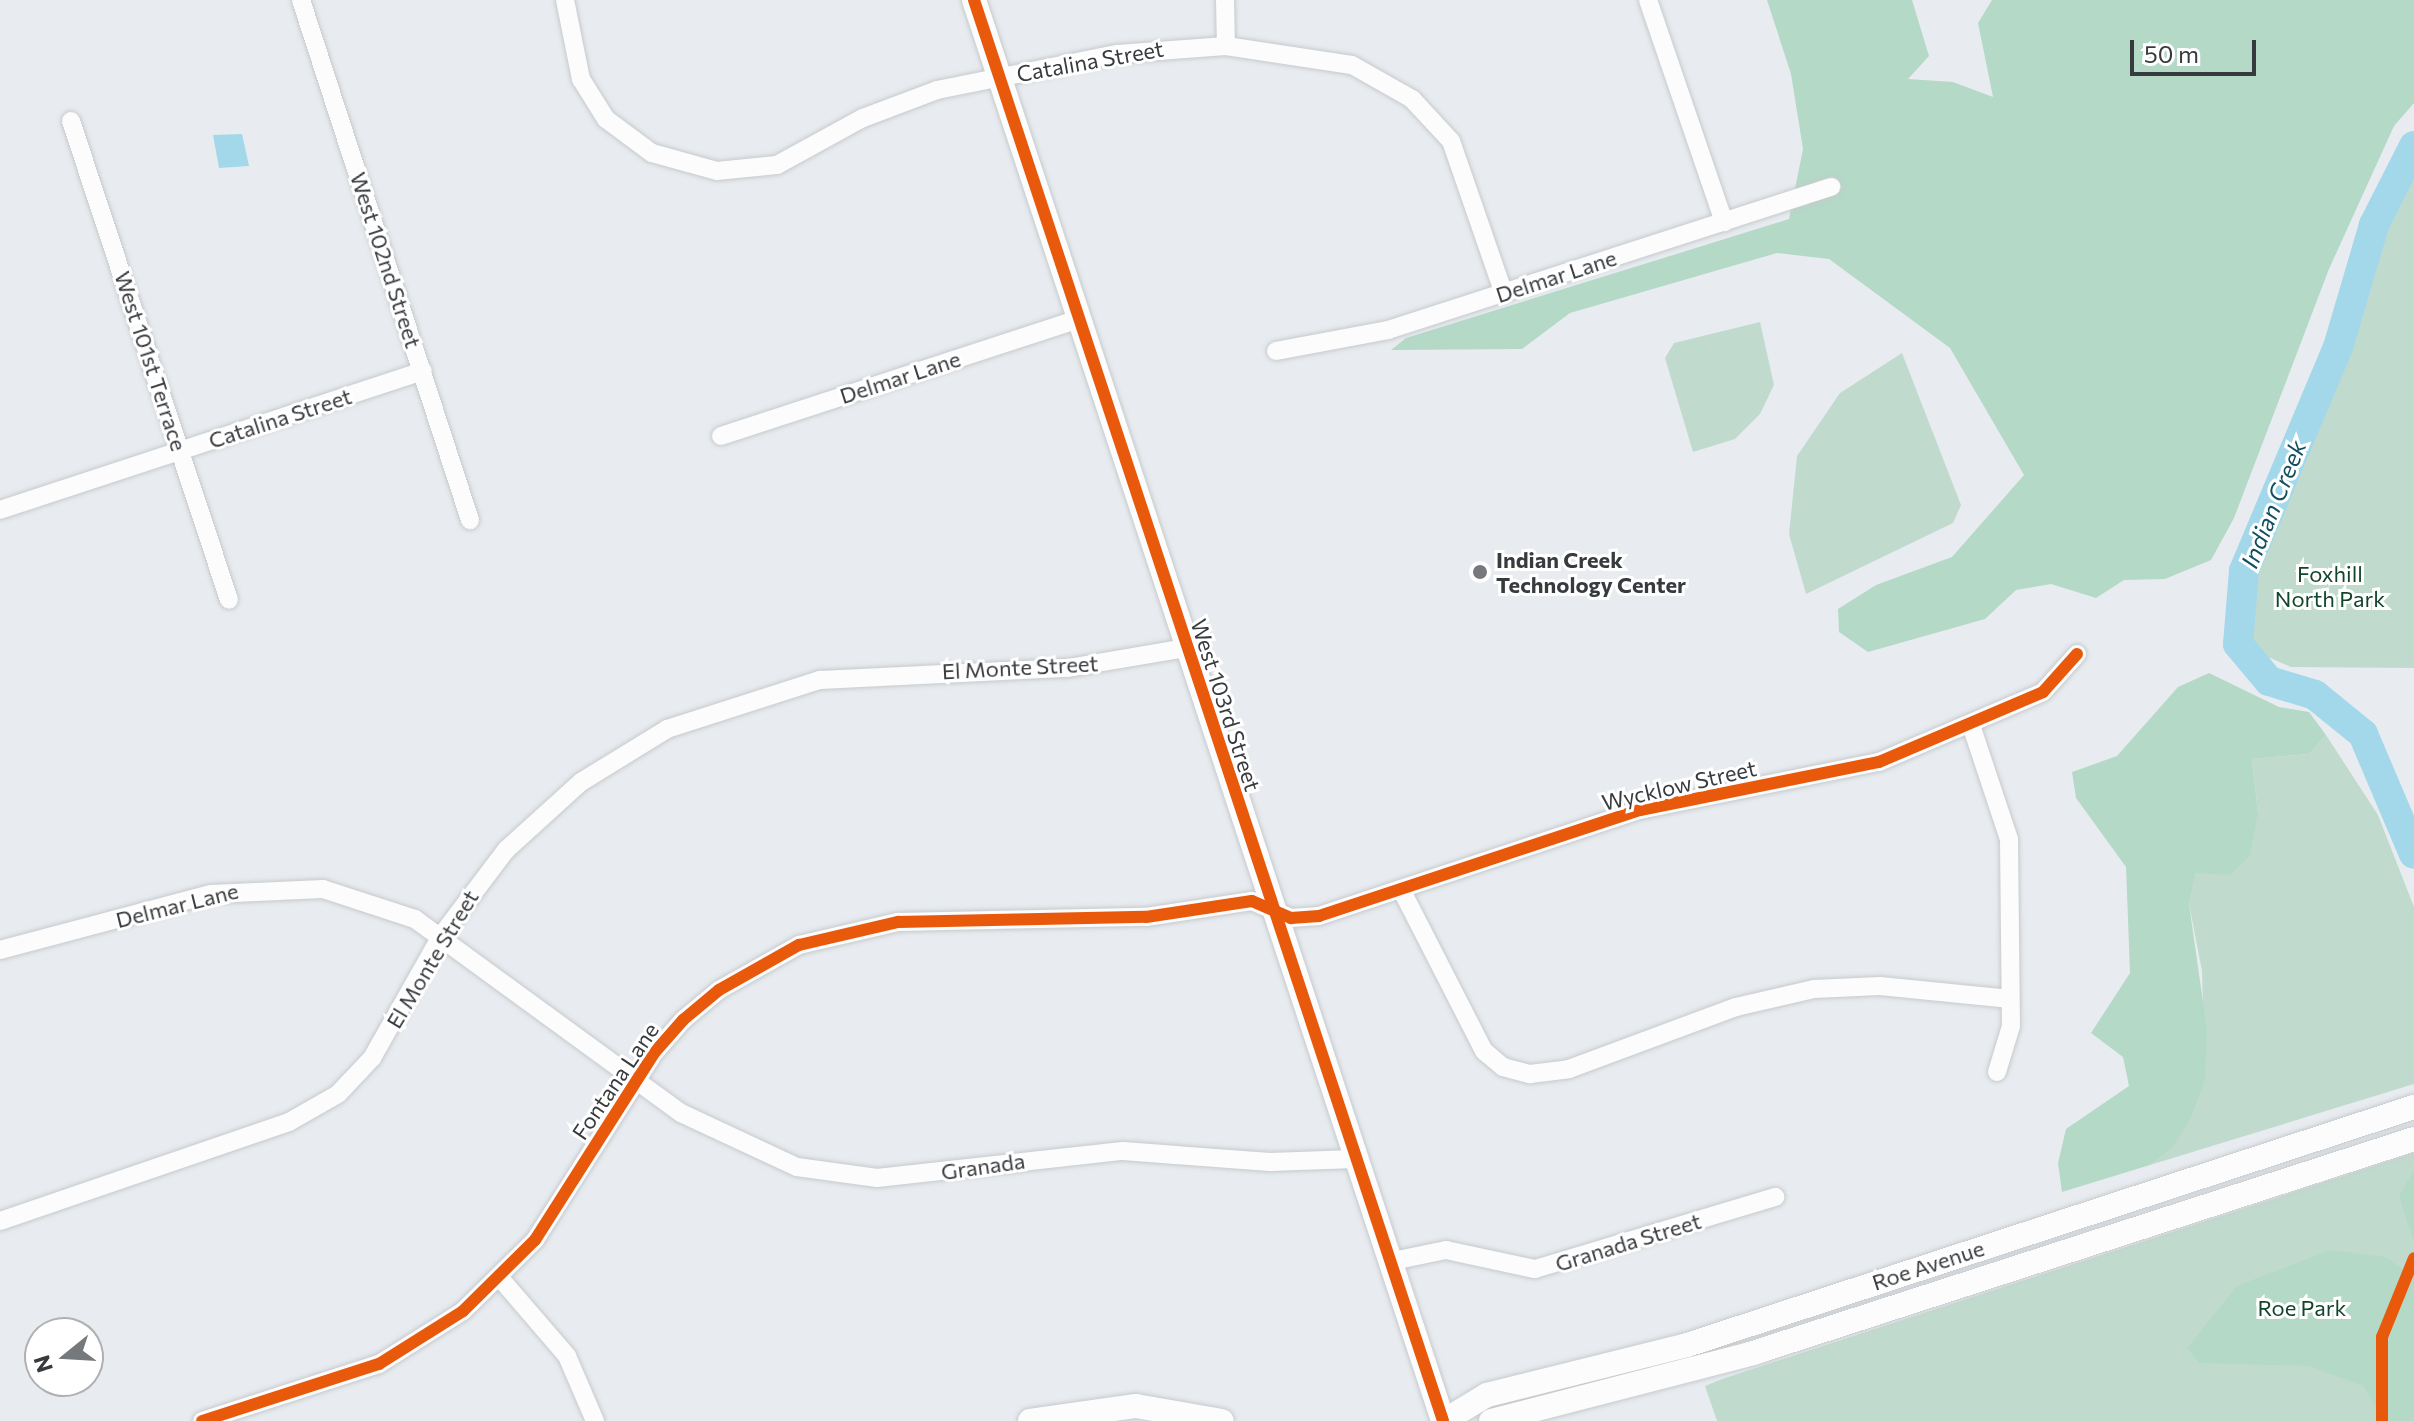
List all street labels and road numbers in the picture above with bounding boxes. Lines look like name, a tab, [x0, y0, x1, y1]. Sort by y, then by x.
street label: Catalina Street	[1014, 35, 1166, 87]
street label: West 102nd Street	[345, 169, 427, 351]
street label: Delmar Lane	[1492, 244, 1620, 308]
street label: West 101st Terrace	[109, 268, 193, 454]
street label: Delmar Lane	[836, 345, 964, 409]
street label: Catalina Street	[205, 382, 355, 454]
street label: West 103rd Street	[1186, 616, 1266, 794]
street label: El Monte Street	[941, 650, 1099, 684]
street label: Wycklow Street	[1599, 754, 1759, 816]
street label: Delmar Lane	[113, 877, 241, 933]
street label: El Monte Street	[380, 885, 484, 1033]
street label: Fontana Lane	[566, 1018, 664, 1144]
street label: Granada	[939, 1147, 1027, 1185]
street label: Granada Street	[1552, 1207, 1704, 1277]
street label: Roe Avenue	[1869, 1234, 1987, 1296]

